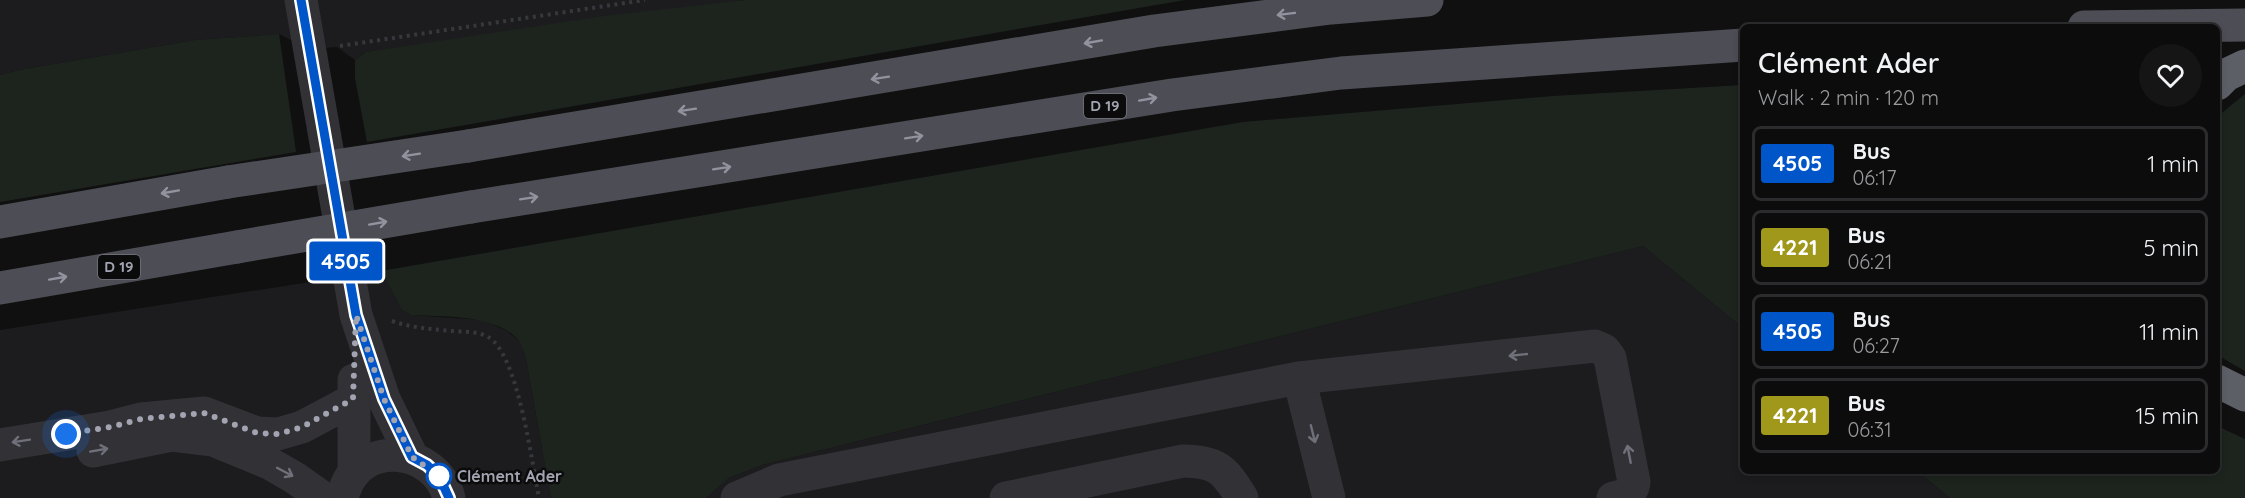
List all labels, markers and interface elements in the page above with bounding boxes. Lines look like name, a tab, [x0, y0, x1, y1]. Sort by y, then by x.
one-way arrow	[1276, 9, 1296, 20]
one-way arrow	[1083, 37, 1103, 48]
button: heart	[2139, 44, 2202, 107]
text: Clément Ader	[1758, 45, 1940, 80]
one-way arrow	[870, 73, 890, 84]
text: Walk · 2 min · 120 m	[1758, 85, 1939, 110]
one-way arrow	[1138, 93, 1158, 104]
road number: D 19	[1084, 94, 1126, 118]
one-way arrow	[678, 104, 698, 115]
one-way arrow	[904, 132, 924, 143]
text: Bus	[1852, 137, 1890, 165]
one-way arrow	[401, 149, 421, 160]
text: 4505	[1773, 150, 1822, 176]
text: 1 min	[2147, 150, 2199, 178]
one-way arrow	[711, 162, 731, 173]
text: 06:17	[1852, 165, 1897, 190]
one-way arrow	[161, 187, 181, 198]
one-way arrow	[519, 192, 539, 203]
one-way arrow	[367, 217, 387, 228]
text: Bus	[1847, 221, 1885, 249]
text: 4221	[1773, 234, 1817, 260]
text: 5 min	[2144, 234, 2199, 262]
line badge: 4505	[304, 242, 388, 280]
text: 4505	[321, 248, 371, 274]
text: 06:21	[1847, 249, 1892, 274]
road number: D 19	[98, 255, 140, 279]
one-way arrow	[47, 272, 67, 283]
text: Bus	[1852, 305, 1890, 333]
text: 4505	[1773, 318, 1822, 344]
text: 11 min	[2139, 318, 2199, 346]
text: 06:27	[1852, 333, 1900, 358]
one-way arrow	[1508, 349, 1528, 360]
text: Bus	[1847, 389, 1885, 417]
text: 4221	[1773, 402, 1817, 428]
text: 15 min	[2135, 402, 2199, 430]
text: 06:31	[1847, 417, 1892, 442]
your location	[51, 419, 81, 449]
one-way arrow	[1308, 425, 1319, 444]
one-way arrow	[12, 436, 32, 447]
one-way arrow	[89, 444, 108, 455]
one-way arrow	[1623, 444, 1634, 464]
marker: Clément Ader	[426, 463, 452, 489]
one-way arrow	[276, 466, 293, 478]
place label: Clément Ader	[457, 466, 562, 486]

